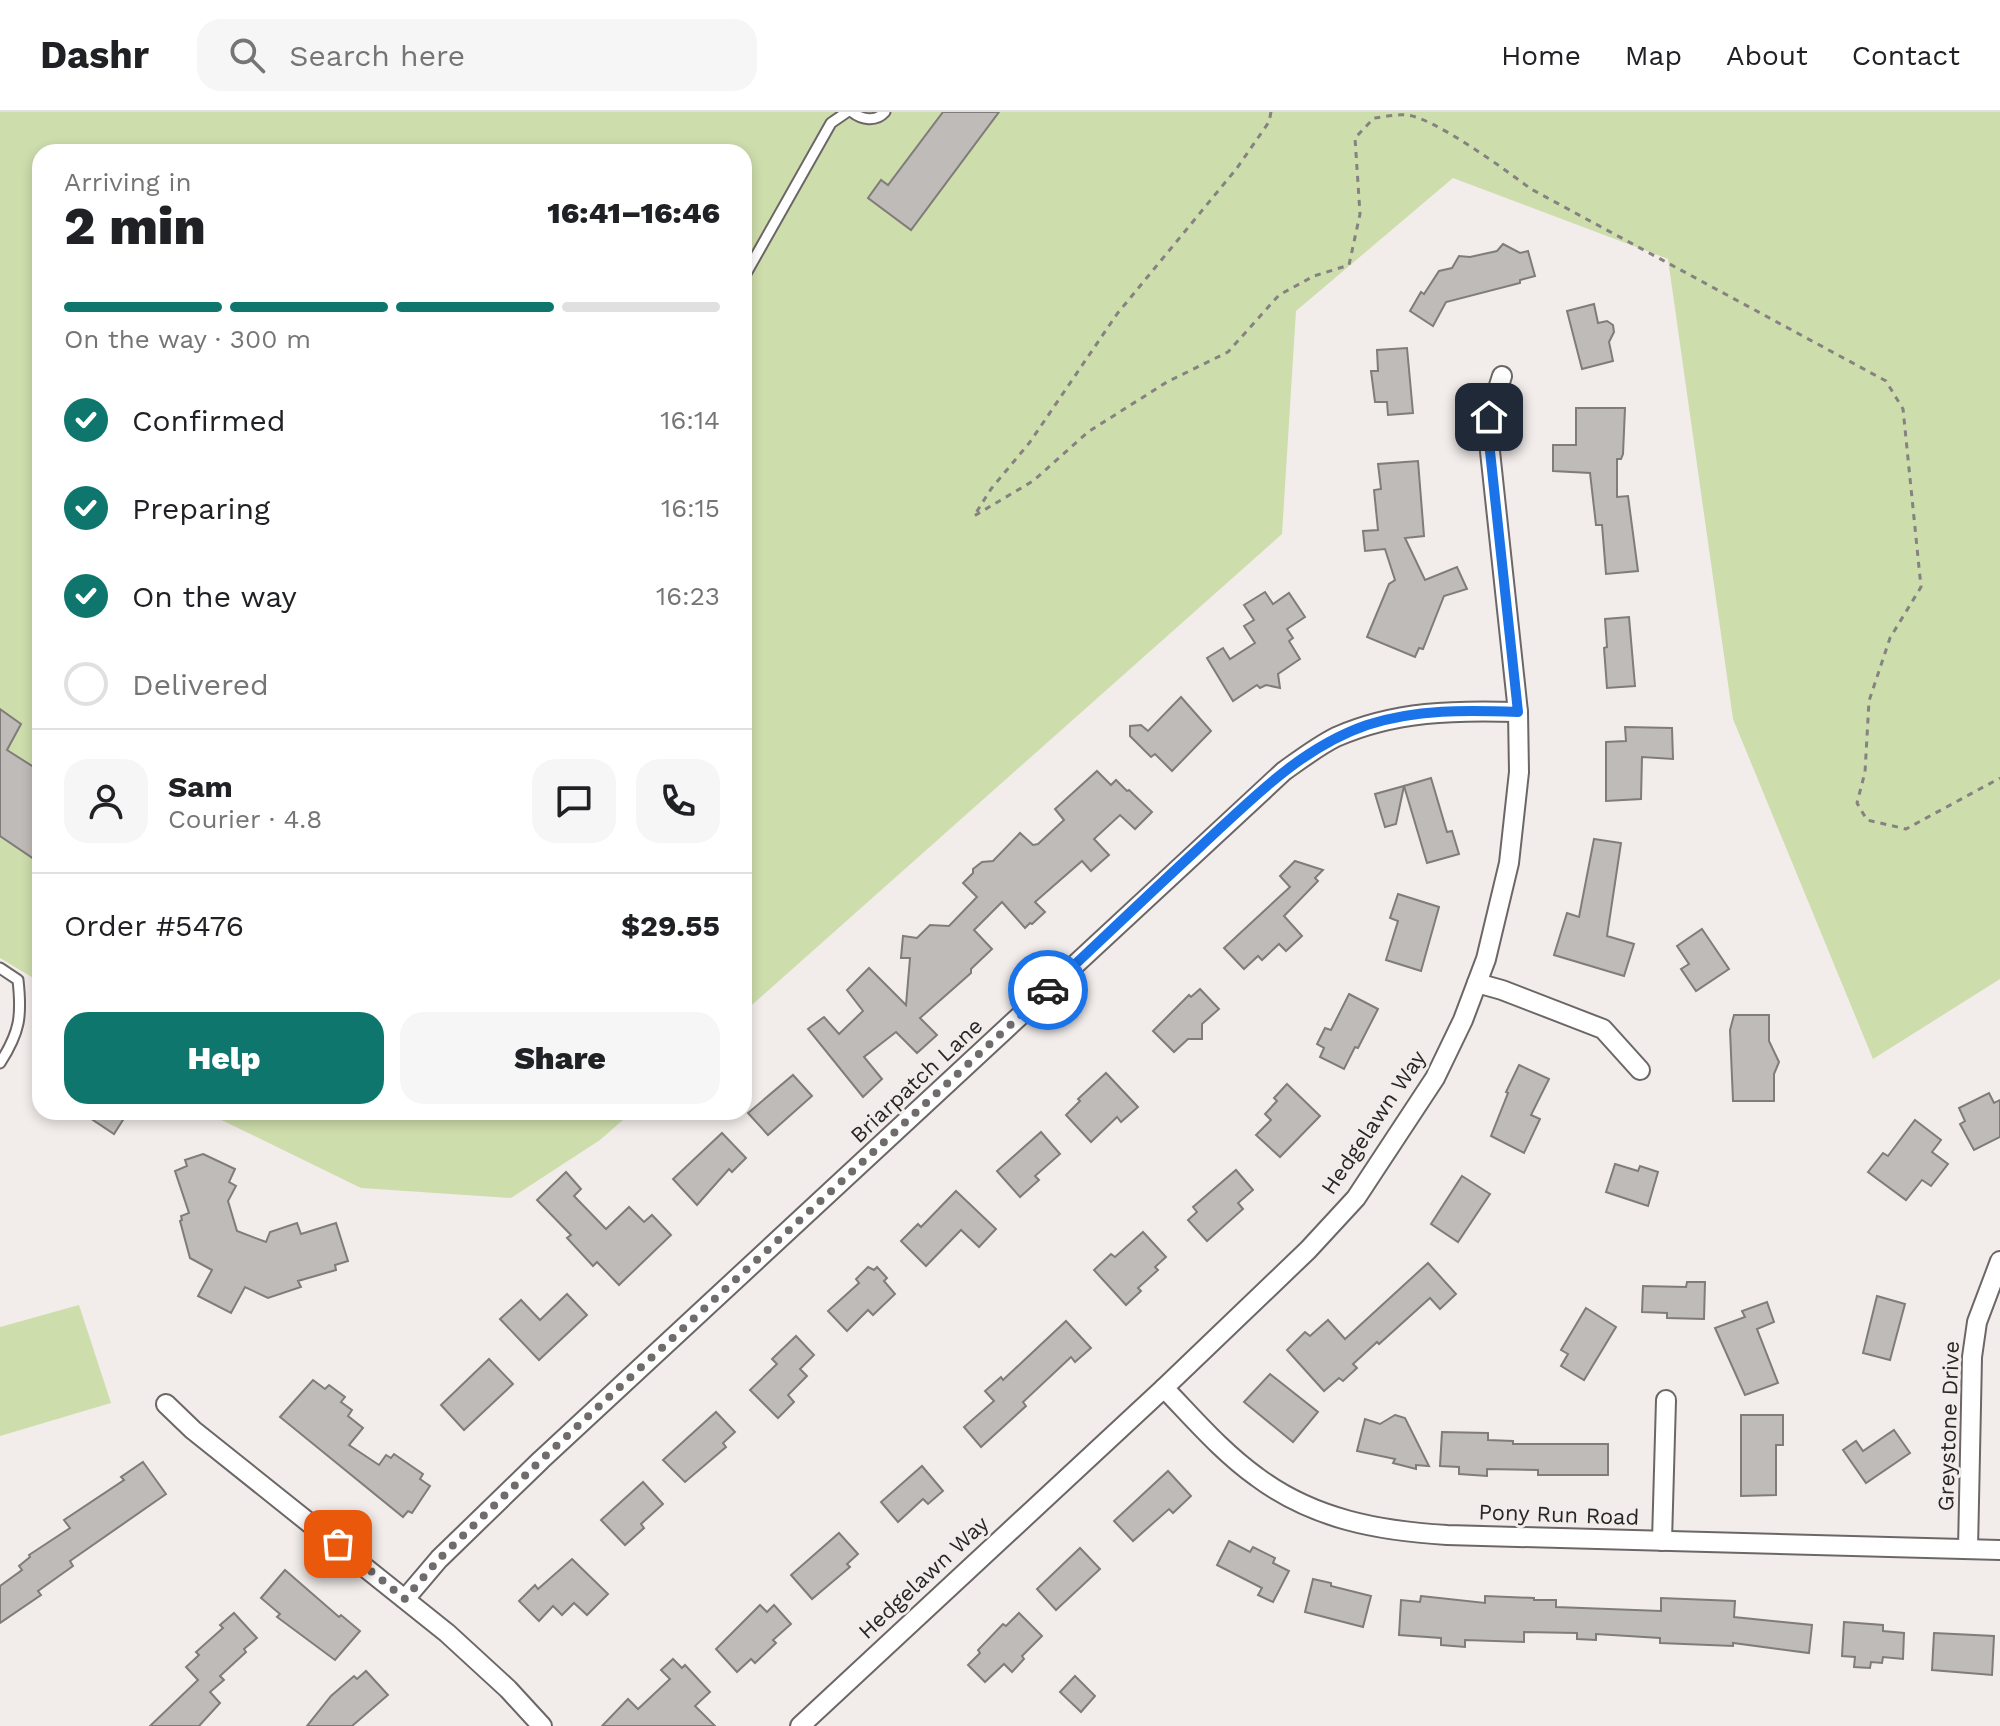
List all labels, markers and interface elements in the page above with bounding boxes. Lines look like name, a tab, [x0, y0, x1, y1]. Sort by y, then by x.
search box	[197, 19, 757, 91]
text: Dashr	[40, 33, 149, 77]
icon: search	[225, 33, 269, 77]
text: Search here	[289, 38, 465, 73]
text: Home	[1501, 39, 1581, 72]
text: Map	[1625, 39, 1682, 72]
text: About	[1726, 39, 1808, 72]
text: Contact	[1852, 39, 1960, 72]
text: Arriving in	[64, 167, 192, 197]
text: 16:41–16:46	[547, 195, 720, 230]
text: 2 min	[64, 196, 206, 257]
text: On the way · 300 m	[64, 324, 311, 354]
pin	[1455, 383, 1523, 451]
icon: home	[1467, 395, 1511, 439]
icon: check	[64, 398, 108, 442]
text: Confirmed	[132, 403, 286, 438]
text: 16:14	[660, 405, 720, 435]
icon: check	[64, 486, 108, 530]
text: Preparing	[132, 491, 270, 526]
text: 16:15	[661, 493, 720, 523]
icon: check	[64, 574, 108, 618]
text: On the way	[132, 579, 297, 614]
text: 16:23	[656, 581, 720, 611]
text: Delivered	[132, 667, 269, 702]
button: person	[64, 759, 148, 843]
button: chat	[532, 759, 616, 843]
button: phone	[636, 759, 720, 843]
text: Sam	[168, 769, 233, 804]
text: Courier · 4.8	[168, 804, 322, 834]
text: Order #5476	[64, 908, 244, 943]
text: $29.55	[621, 908, 720, 943]
courier	[1008, 950, 1088, 1030]
icon: car	[1026, 968, 1070, 1012]
button: Help	[64, 1012, 384, 1104]
button: Share	[400, 1012, 720, 1104]
street label: Briarpatch Lane	[845, 1013, 987, 1148]
street label: Hedgelawn Way	[1316, 1045, 1431, 1199]
street label: Greystone Drive	[1933, 1340, 1964, 1512]
street label: Pony Run Road	[1478, 1499, 1640, 1530]
pin	[304, 1510, 372, 1578]
street label: Hedgelawn Way	[853, 1510, 994, 1644]
icon: bag	[316, 1522, 360, 1566]

